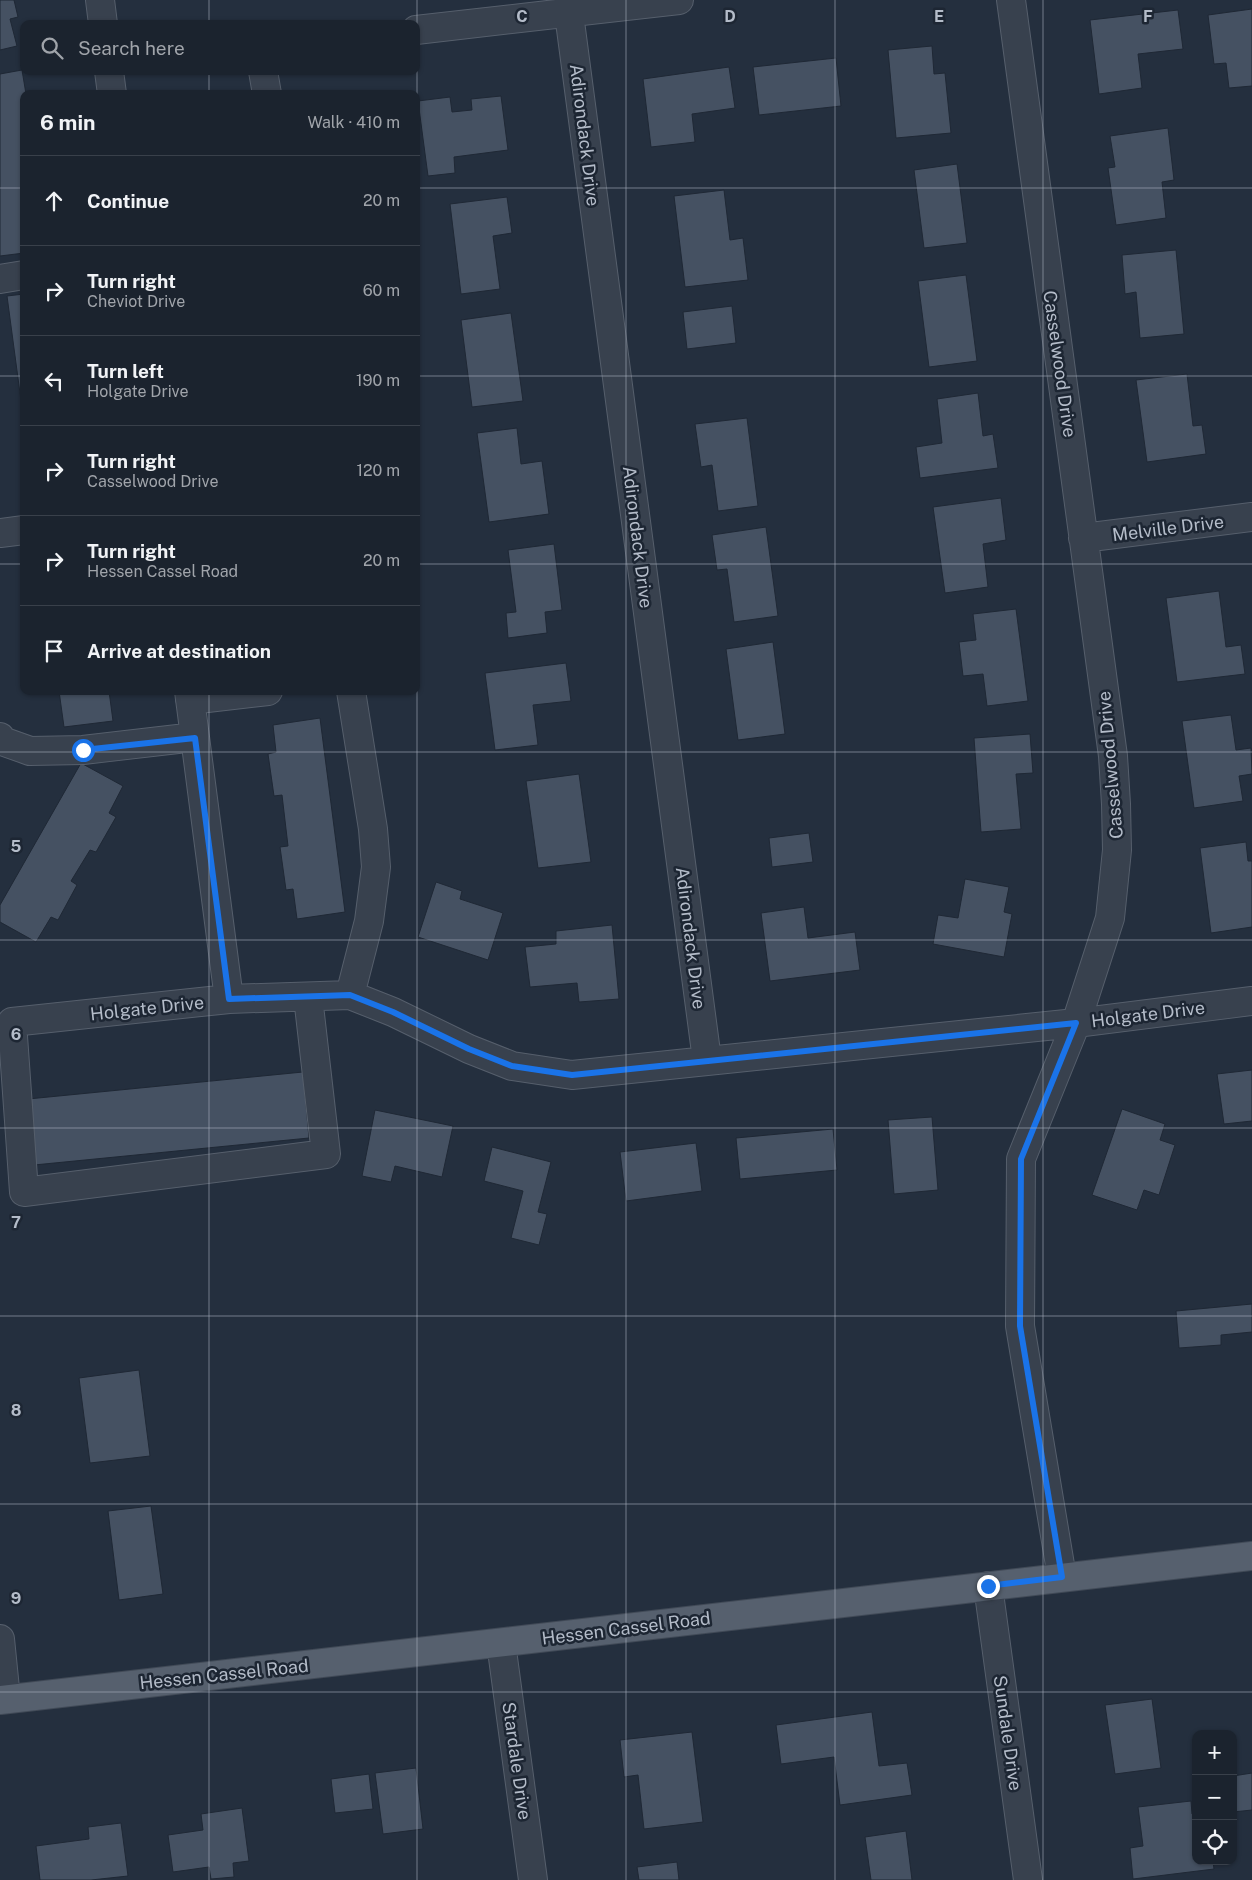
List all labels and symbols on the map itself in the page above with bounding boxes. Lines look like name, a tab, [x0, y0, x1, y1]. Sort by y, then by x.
text: C	[516, 7, 528, 26]
text: D	[724, 7, 736, 26]
text: E	[934, 7, 944, 26]
text: F	[1143, 7, 1153, 26]
street label: Adirondack Drive	[566, 63, 604, 207]
street label: Casselwood Drive	[1039, 289, 1081, 439]
street label: Adirondack Drive	[619, 465, 657, 609]
street label: Melville Drive	[1111, 511, 1225, 545]
street label: Casselwood Drive	[1093, 690, 1127, 840]
route start	[72, 739, 95, 762]
text: 5	[11, 837, 22, 856]
street label: Adirondack Drive	[672, 866, 710, 1010]
street label: Holgate Drive	[89, 992, 205, 1024]
street label: Holgate Drive	[1090, 997, 1206, 1031]
text: 6	[11, 1025, 21, 1044]
text: 7	[11, 1213, 21, 1232]
text: 8	[11, 1401, 22, 1420]
route end	[977, 1575, 1000, 1598]
text: 9	[11, 1589, 21, 1608]
street label: Hessen Cassel Road	[540, 1607, 712, 1649]
street label: Hessen Cassel Road	[138, 1655, 310, 1693]
street label: Sundale Drive	[990, 1674, 1026, 1792]
street label: Stardale Drive	[498, 1701, 536, 1821]

